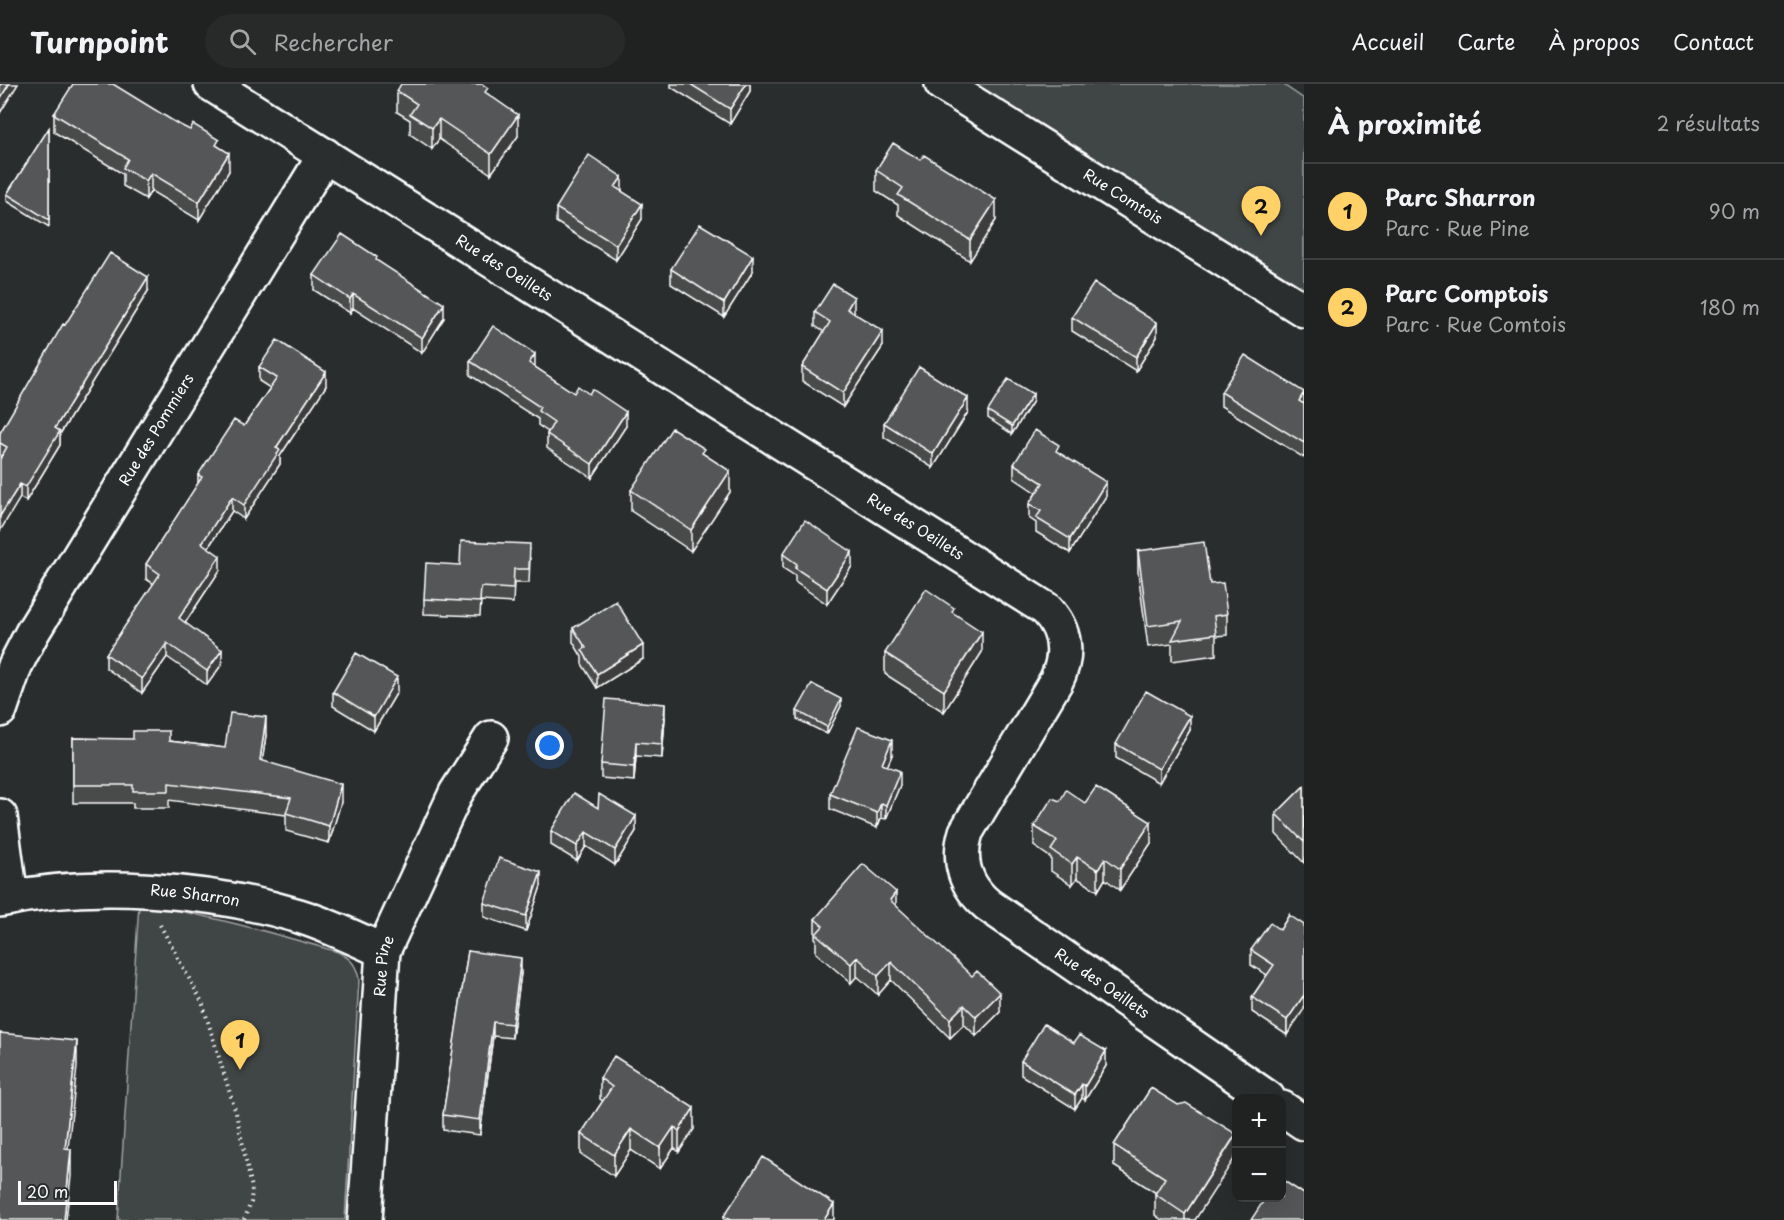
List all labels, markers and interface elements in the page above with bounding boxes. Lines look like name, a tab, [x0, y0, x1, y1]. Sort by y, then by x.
search box	[205, 14, 625, 68]
text: Turnpoint	[30, 20, 169, 63]
icon: search	[226, 25, 259, 58]
text: Rechercher	[274, 25, 393, 58]
text: Accueil	[1352, 25, 1424, 57]
text: Carte	[1457, 25, 1515, 57]
text: À propos	[1548, 25, 1640, 57]
text: Contact	[1673, 25, 1754, 57]
text: À proximité	[1328, 104, 1482, 143]
text: 2 résultats	[1657, 108, 1760, 138]
street label: Rue Comtois	[1079, 162, 1168, 229]
text: Parc Sharron	[1385, 180, 1536, 213]
pin: 2	[1242, 186, 1280, 236]
text: 1	[1343, 196, 1352, 226]
text: 90 m	[1709, 196, 1760, 226]
text: Parc · Rue Pine	[1385, 213, 1530, 243]
street label: Rue des Oeillets	[452, 228, 558, 306]
text: Parc Comptois	[1385, 276, 1548, 309]
text: 2	[1340, 292, 1355, 322]
text: 180 m	[1700, 292, 1760, 322]
text: Parc · Rue Comtois	[1385, 309, 1566, 339]
street label: Rue des Pommiers	[112, 368, 199, 490]
street label: Rue des Oeillets	[863, 486, 969, 565]
your location	[535, 731, 564, 760]
street label: Rue Sharron	[150, 877, 242, 911]
street label: Rue Pine	[367, 931, 399, 997]
street label: Rue des Oeillets	[1051, 941, 1155, 1023]
pin: 1	[220, 1020, 260, 1070]
map controls	[1232, 1094, 1286, 1202]
button: +	[1232, 1094, 1286, 1148]
button: −	[1232, 1148, 1286, 1202]
scale bar	[18, 1178, 117, 1206]
text: 20 m	[27, 1179, 68, 1203]

